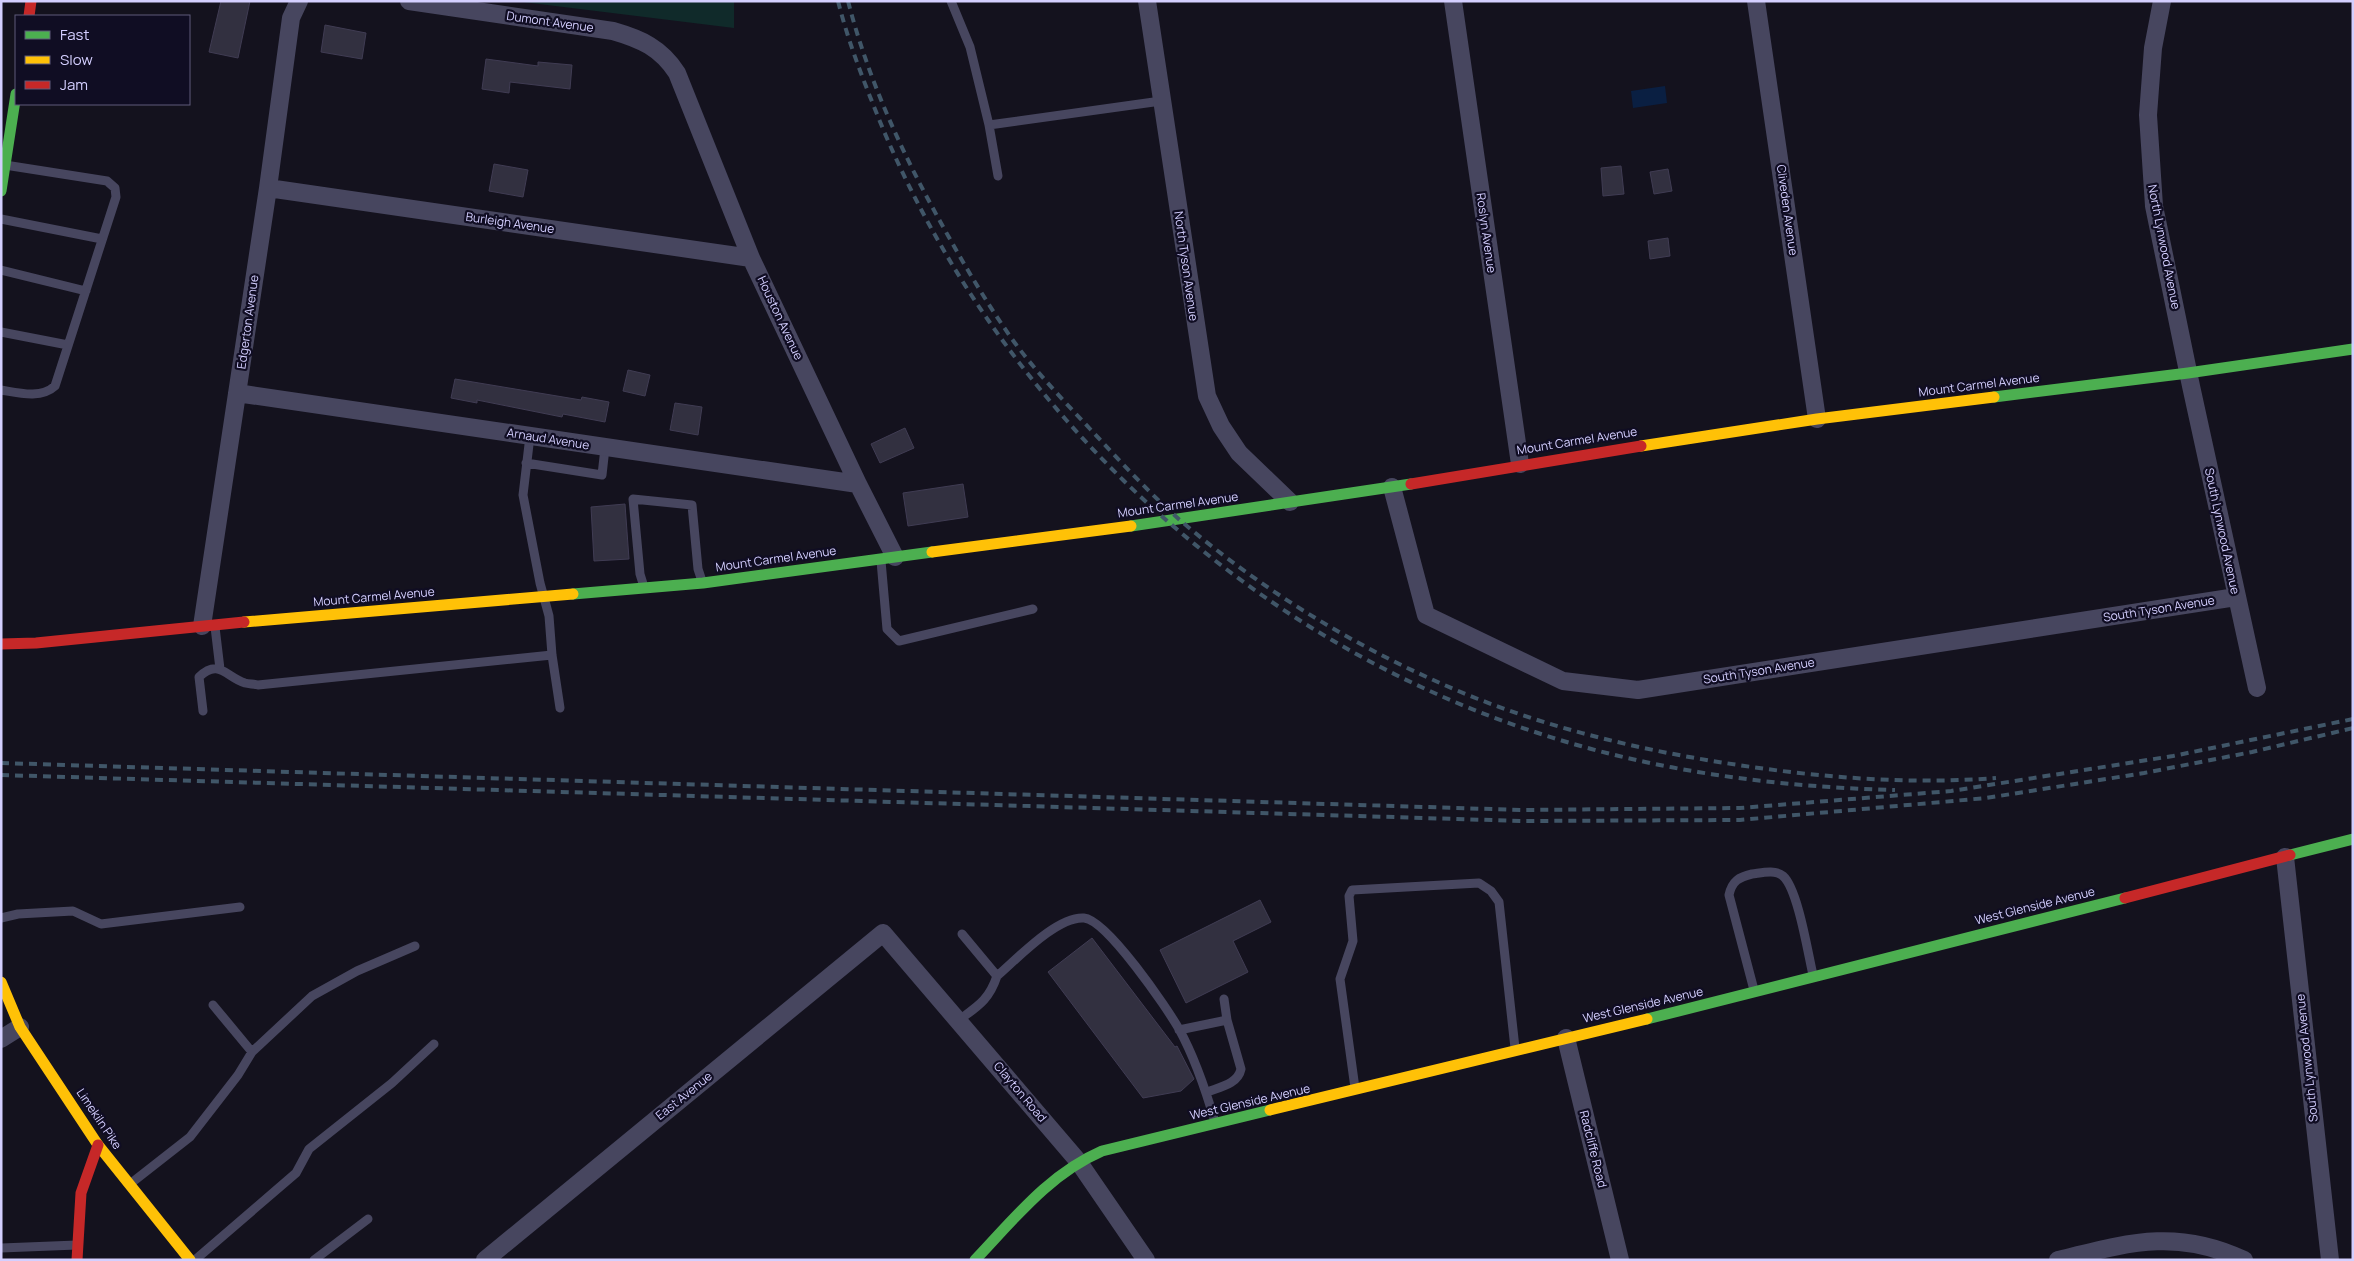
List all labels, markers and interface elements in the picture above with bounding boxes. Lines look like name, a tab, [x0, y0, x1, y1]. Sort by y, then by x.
street label: Dumont Avenue	[505, 7, 595, 36]
legend	[15, 15, 190, 105]
text: Fast	[60, 24, 89, 45]
text: Slow	[60, 49, 93, 70]
text: Jam	[60, 74, 88, 95]
street label: Cliveden Avenue	[1773, 163, 1802, 256]
street label: North Lynwood Avenue	[2144, 183, 2185, 311]
street label: Roslyn Avenue	[1472, 192, 1501, 274]
street label: Burleigh Avenue	[465, 208, 555, 237]
street label: North Tyson Avenue	[1170, 210, 1203, 322]
street label: Houston Avenue	[754, 273, 807, 363]
street label: Edgerton Avenue	[232, 274, 263, 370]
street label: Mount Carmel Avenue	[1918, 369, 2040, 400]
street label: Mount Carmel Avenue	[1516, 423, 1638, 458]
street label: Arnaud Avenue	[506, 424, 591, 453]
street label: South Lynwood Avenue	[2201, 466, 2244, 596]
street label: Mount Carmel Avenue	[1117, 488, 1239, 521]
street label: Mount Carmel Avenue	[715, 542, 837, 575]
street label: Mount Carmel Avenue	[313, 583, 435, 610]
street label: South Tyson Avenue	[2102, 591, 2216, 626]
street label: South Tyson Avenue	[1702, 653, 1816, 688]
street label: West Glenside Avenue	[1973, 882, 2097, 929]
street label: West Glenside Avenue	[1581, 982, 1705, 1027]
street label: South Lynwood Avenue	[2291, 993, 2322, 1123]
street label: Clayton Road	[990, 1058, 1051, 1126]
street label: East Avenue	[652, 1068, 716, 1124]
street label: West Glenside Avenue	[1188, 1079, 1312, 1124]
street label: Limekiln Pike	[73, 1085, 126, 1153]
street label: Radcliffe Road	[1576, 1109, 1611, 1189]

